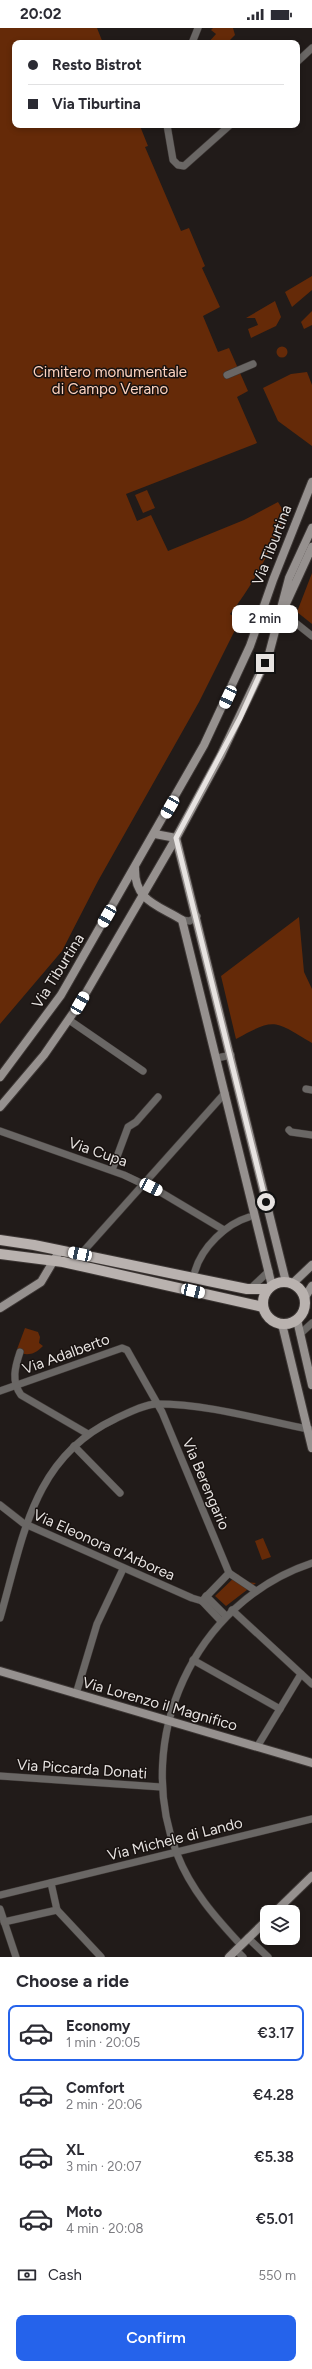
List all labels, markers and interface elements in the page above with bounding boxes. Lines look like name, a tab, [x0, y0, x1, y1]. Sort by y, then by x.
text: 20:02	[20, 5, 61, 23]
text: Resto Bistrot	[52, 56, 142, 74]
text: Via Tiburtina	[52, 95, 141, 113]
park label: Cimitero monumentale di Campo Verano	[33, 363, 187, 398]
street label: Via Tiburtina	[248, 502, 296, 588]
callout: 2 min	[232, 605, 298, 633]
text: 2 min	[249, 611, 281, 626]
route end	[256, 654, 274, 672]
car	[217, 684, 239, 710]
car	[159, 794, 181, 820]
car	[96, 903, 118, 929]
street label: Via Tiburtina	[28, 930, 88, 1012]
car	[69, 990, 91, 1016]
street label: Via Cupa	[66, 1134, 130, 1170]
car	[138, 1176, 164, 1198]
route start	[257, 1193, 275, 1211]
car	[67, 1246, 93, 1262]
car	[180, 1282, 206, 1300]
street label: Via Adalberto	[20, 1330, 112, 1378]
street label: Via Berengario	[179, 1435, 234, 1533]
street label: Via Eleonora d'Arborea	[30, 1506, 178, 1584]
street label: Via Lorenzo il Magnifico	[80, 1673, 240, 1735]
street label: Via Piccarda Donati	[16, 1755, 148, 1783]
street label: Via Michele di Lando	[106, 1813, 245, 1864]
map controls	[260, 1905, 300, 1945]
button: layers	[260, 1905, 300, 1945]
text: Choose a ride	[16, 1970, 129, 1992]
icon: car	[18, 2015, 54, 2051]
text: Economy	[66, 2017, 131, 2035]
text: €3.17	[258, 2024, 294, 2042]
text: 1 min · 20:05	[66, 2035, 140, 2050]
icon: car	[18, 2077, 54, 2113]
text: Comfort	[66, 2079, 125, 2097]
text: €4.28	[253, 2086, 294, 2104]
text: 2 min · 20:06	[66, 2097, 142, 2112]
icon: car	[18, 2139, 54, 2175]
text: XL	[66, 2141, 84, 2159]
text: €5.38	[254, 2148, 294, 2166]
text: 3 min · 20:07	[66, 2159, 142, 2174]
icon: car	[18, 2201, 54, 2237]
text: Moto	[66, 2203, 102, 2221]
text: €5.01	[256, 2210, 294, 2228]
text: 4 min · 20:08	[66, 2221, 144, 2236]
icon: cash	[16, 2264, 38, 2286]
text: Cash	[48, 2266, 82, 2284]
text: 550 m	[258, 2268, 296, 2283]
button: Confirm	[16, 2315, 296, 2361]

